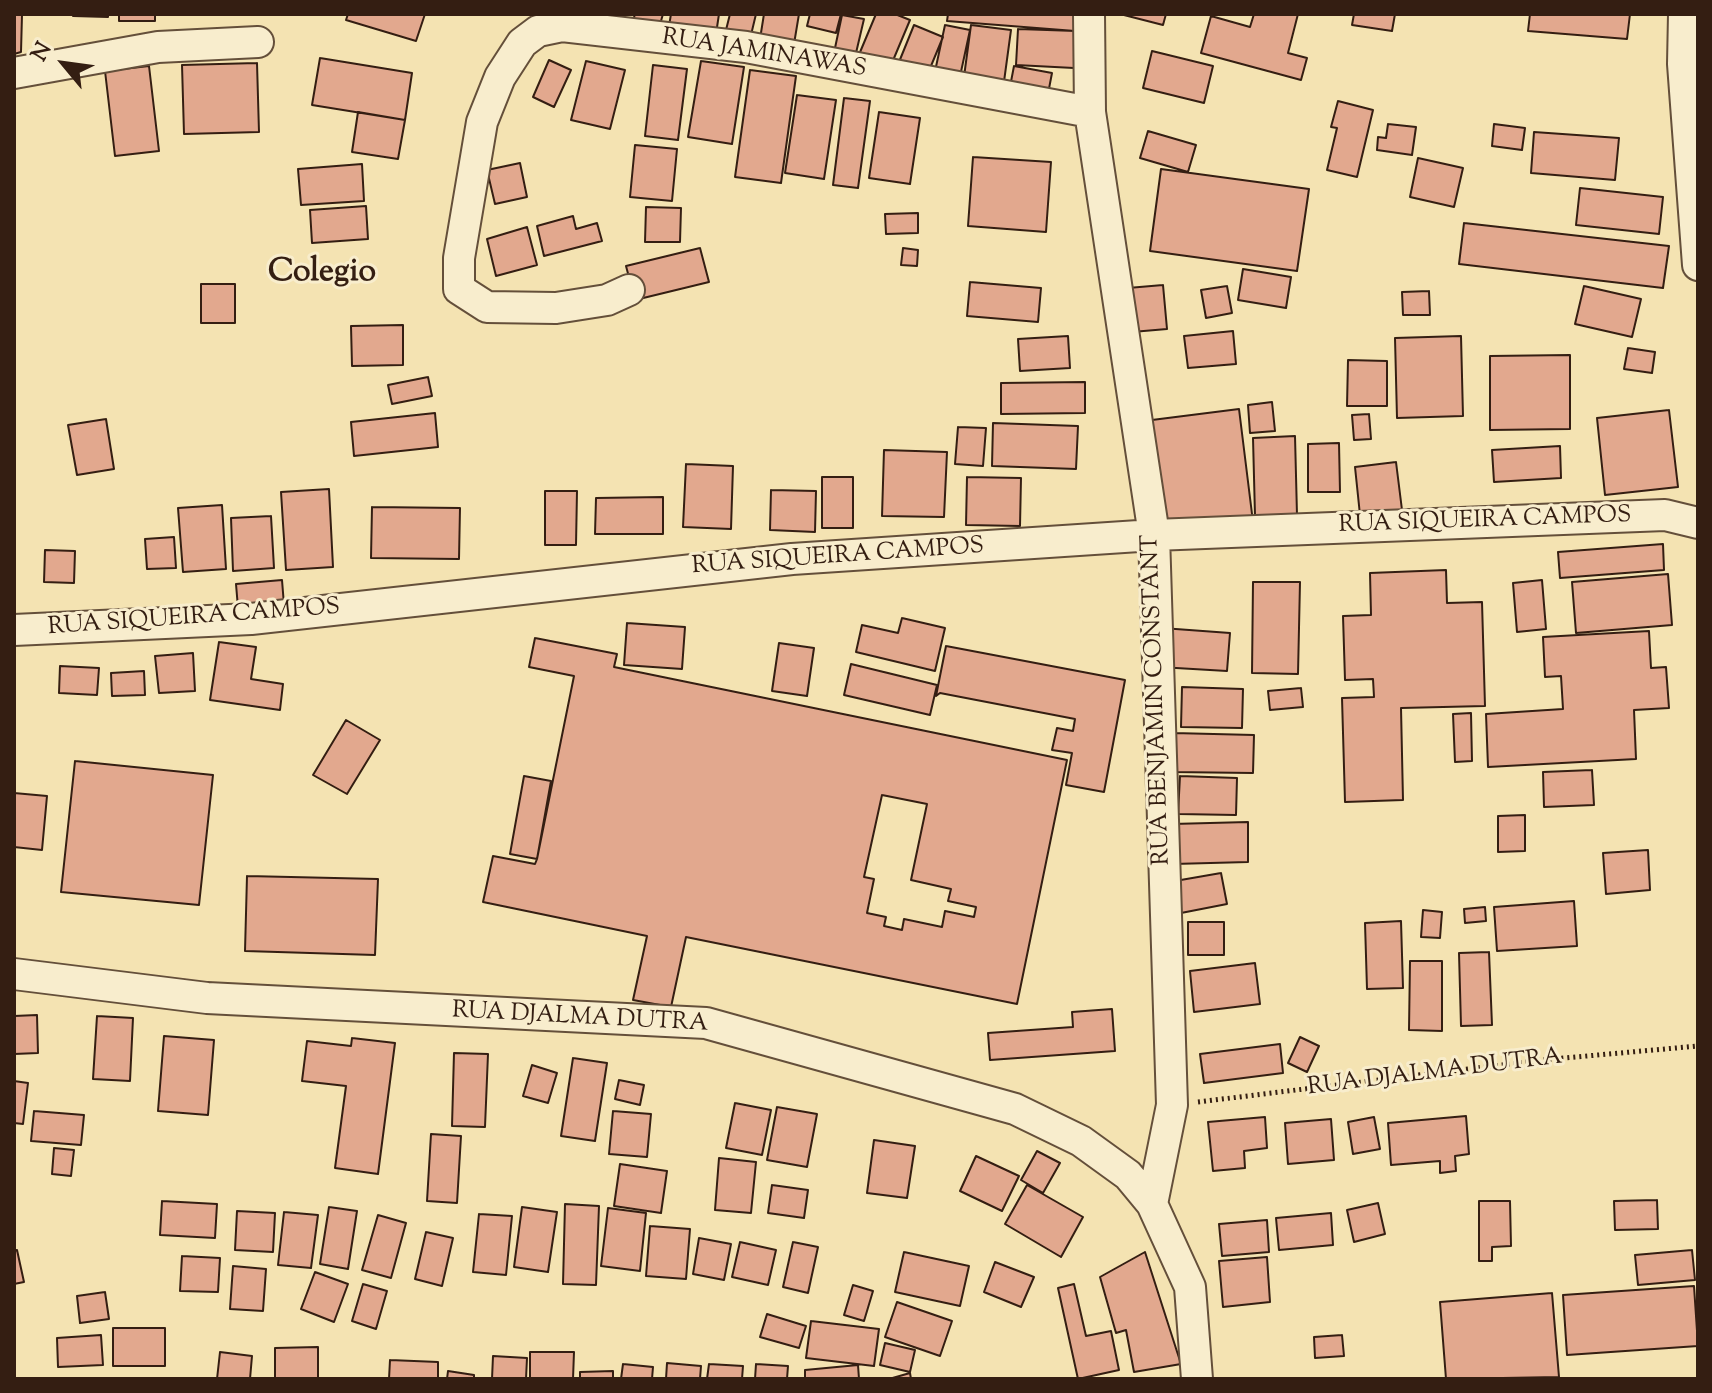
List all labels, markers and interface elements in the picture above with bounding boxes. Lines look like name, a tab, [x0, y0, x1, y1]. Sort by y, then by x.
north arrow	[24, 24, 104, 104]
street label: RUA JAMINAWAS	[660, 25, 868, 85]
text: N	[25, 37, 61, 68]
district label: Colegio	[268, 256, 376, 294]
street label: RUA SIQUEIRA CAMPOS	[1338, 502, 1632, 542]
street label: RUA SIQUEIRA CAMPOS	[691, 533, 985, 583]
street label: RUA BENJAMIN CONSTANT	[1138, 534, 1178, 866]
street label: RUA SIQUEIRA CAMPOS	[47, 594, 341, 644]
street label: RUA DJALMA DUTRA	[451, 998, 709, 1040]
street label: RUA DJALMA DUTRA	[1306, 1044, 1564, 1104]

